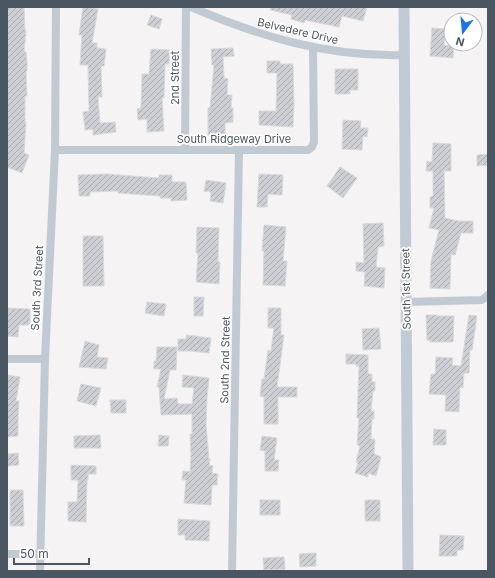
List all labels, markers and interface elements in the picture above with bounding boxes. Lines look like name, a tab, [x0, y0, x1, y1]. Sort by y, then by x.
north arrow	[443, 12, 483, 52]
street label: Belvedere Drive	[256, 15, 340, 47]
text: N	[454, 34, 466, 49]
street label: 2nd Street	[168, 51, 182, 105]
street label: South Ridgeway Drive	[177, 132, 291, 146]
street label: South 3rd Street	[28, 245, 46, 331]
street label: South 1st Street	[398, 248, 414, 330]
street label: South 2nd Street	[217, 316, 233, 404]
scale bar	[14, 540, 89, 566]
text: 50 m	[20, 546, 49, 561]

